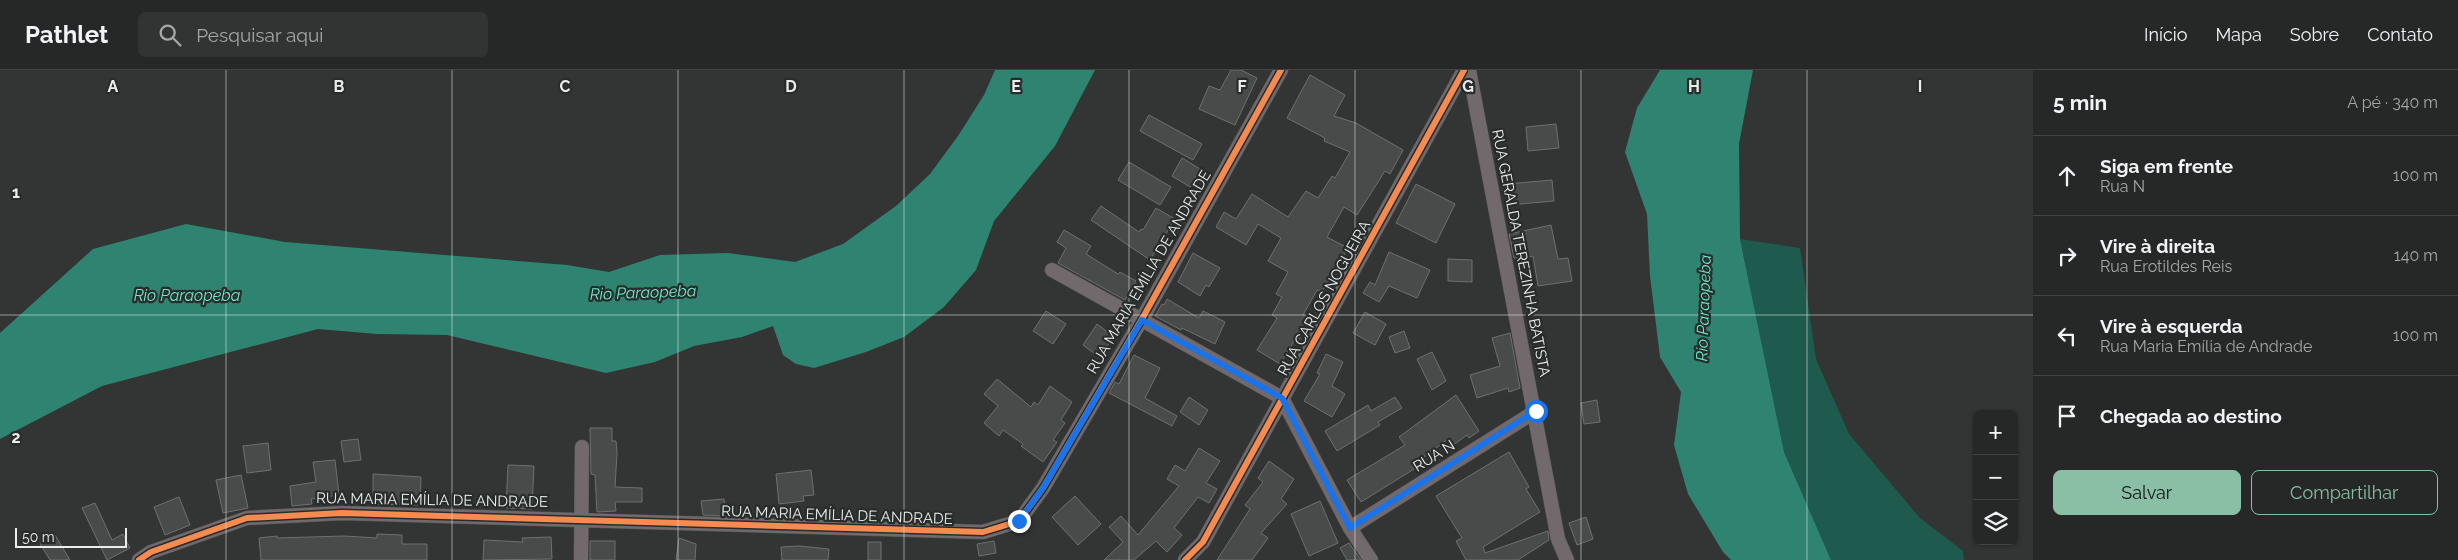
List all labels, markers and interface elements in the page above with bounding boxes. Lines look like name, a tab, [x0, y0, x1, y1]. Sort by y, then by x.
search box	[138, 12, 488, 57]
text: Pathlet	[25, 20, 108, 49]
icon: search	[156, 21, 184, 49]
text: Pesquisar aqui	[196, 24, 323, 46]
text: Início	[2144, 24, 2187, 45]
text: Mapa	[2215, 24, 2262, 45]
text: Sobre	[2290, 24, 2339, 45]
text: Contato	[2367, 24, 2433, 45]
text: A	[108, 77, 119, 96]
text: B	[334, 77, 345, 96]
text: C	[560, 77, 571, 96]
text: D	[785, 77, 797, 96]
text: E	[1011, 77, 1021, 96]
text: F	[1237, 77, 1247, 96]
text: G	[1462, 77, 1474, 96]
text: H	[1688, 77, 1700, 96]
text: I	[1918, 77, 1922, 96]
text: 5 min	[2053, 90, 2107, 115]
text: A pé · 340 m	[2347, 93, 2438, 112]
street label: RUA GERALDA TEREZINHA BATISTA	[1488, 128, 1554, 378]
text: Siga em frente	[2100, 155, 2233, 177]
icon: ahead	[2053, 162, 2081, 190]
text: 100 m	[2393, 166, 2438, 185]
street label: RUA MARIA EMÍLIA DE ANDRADE	[1083, 167, 1215, 377]
text: Rua N	[2100, 177, 2145, 196]
text: 1	[12, 183, 20, 202]
street label: RUA CARLOS NOGUEIRA	[1274, 217, 1374, 379]
text: Vire à direita	[2100, 235, 2215, 257]
icon: right	[2053, 242, 2081, 270]
text: 140 m	[2394, 246, 2438, 265]
water label: Rio Paraopeba	[1692, 254, 1715, 362]
text: Rua Erotildes Reis	[2100, 257, 2232, 276]
water label: Rio Paraopeba	[589, 281, 697, 304]
water label: Rio Paraopeba	[134, 286, 241, 305]
text: Vire à esquerda	[2100, 315, 2243, 337]
icon: left	[2053, 322, 2081, 350]
text: 100 m	[2393, 326, 2438, 345]
text: Rua Maria Emília de Andrade	[2100, 337, 2312, 356]
route start	[1525, 400, 1548, 423]
icon: arrive	[2053, 402, 2081, 430]
text: Chegada ao destino	[2100, 405, 2282, 427]
map controls	[1973, 410, 2018, 545]
button: +	[1973, 410, 2018, 455]
text: 2	[11, 428, 21, 447]
street label: RUA N	[1410, 436, 1458, 476]
button: −	[1973, 455, 2018, 500]
button: Salvar	[2053, 470, 2241, 515]
button: Compartilhar	[2251, 470, 2438, 515]
street label: RUA MARIA EMÍLIA DE ANDRADE	[316, 489, 548, 511]
button: layers	[1973, 500, 2018, 545]
street label: RUA MARIA EMÍLIA DE ANDRADE	[721, 502, 953, 528]
route end	[1008, 510, 1031, 533]
scale bar	[15, 525, 128, 548]
text: 50 m	[22, 529, 55, 545]

